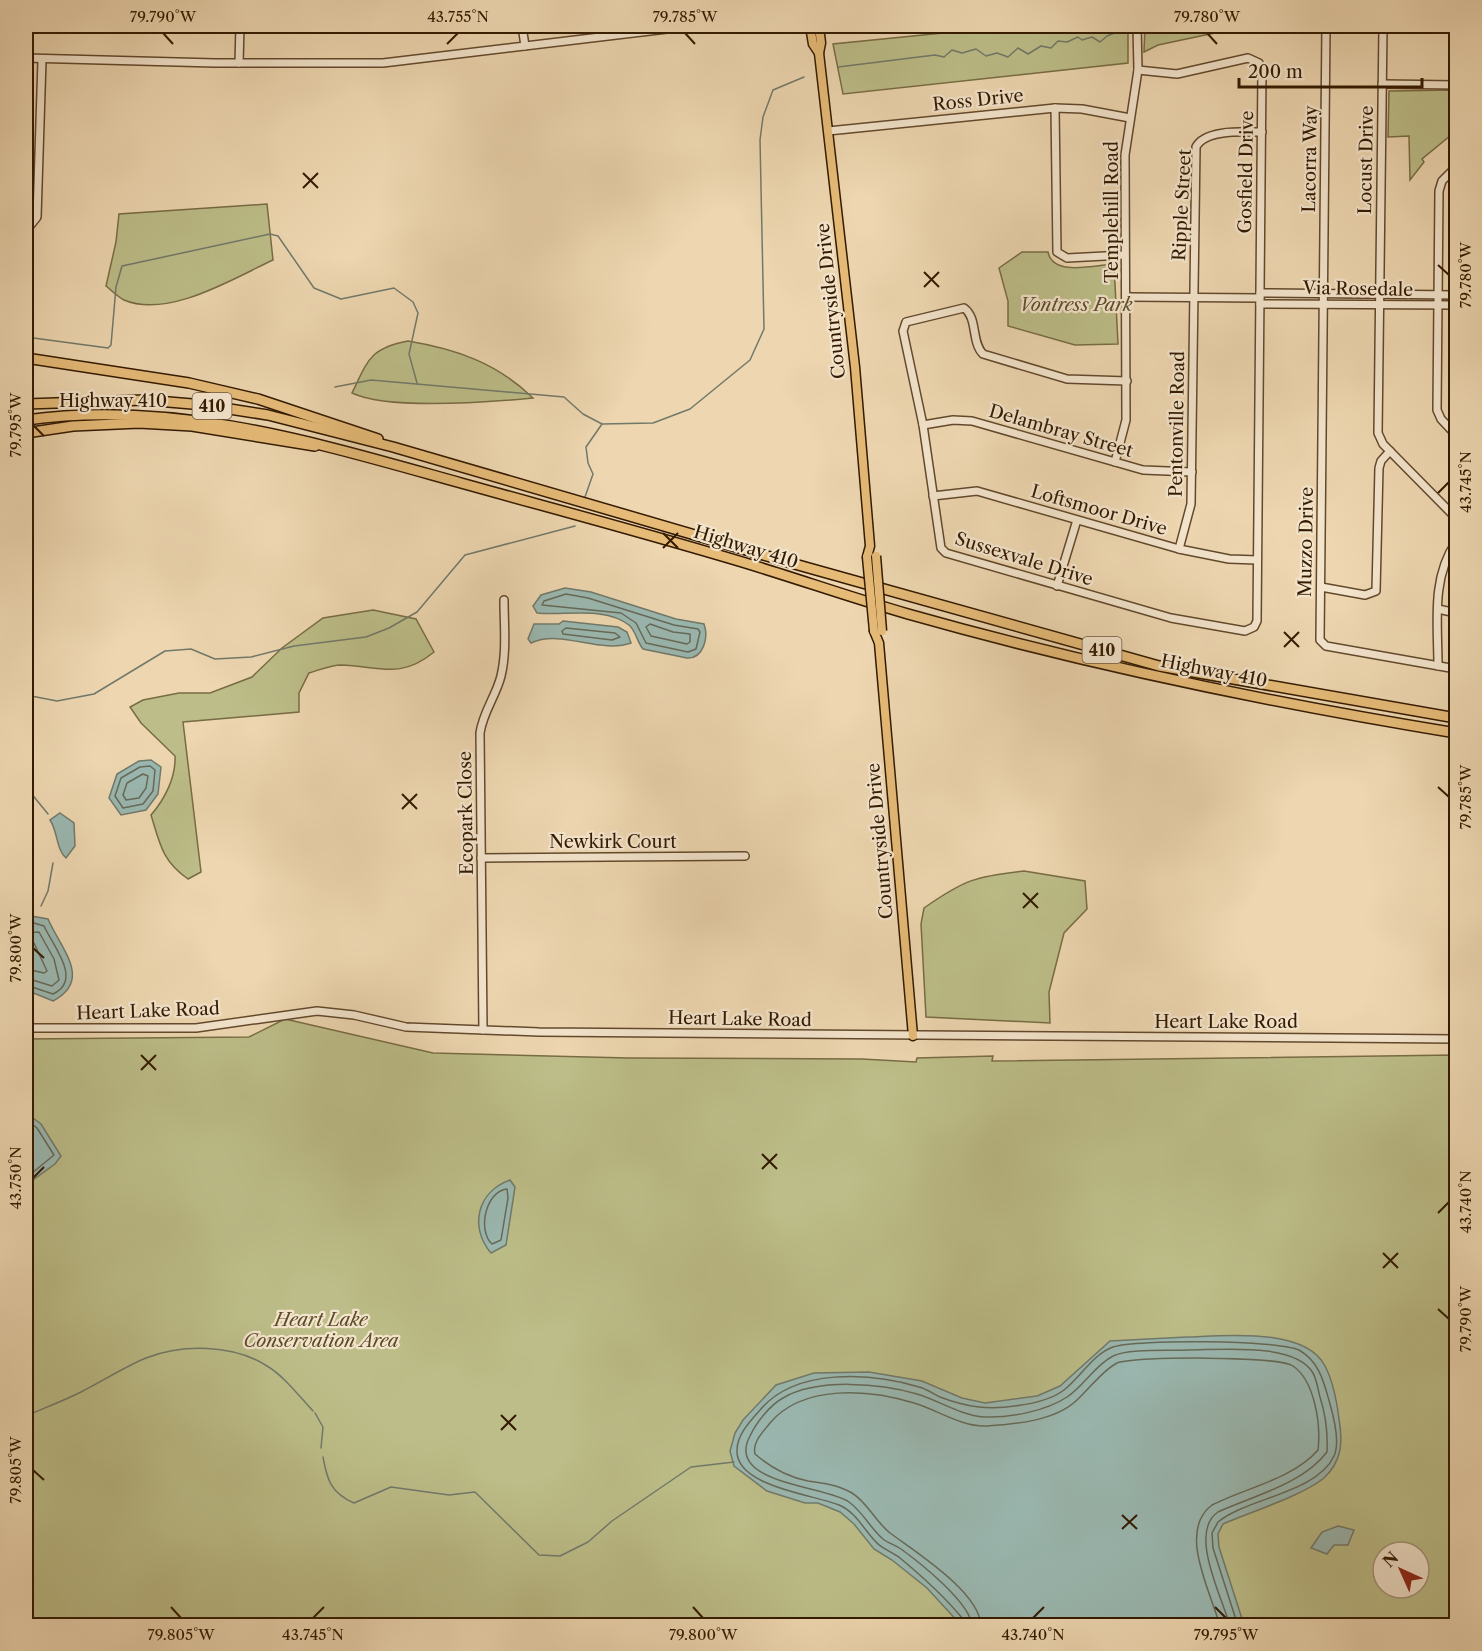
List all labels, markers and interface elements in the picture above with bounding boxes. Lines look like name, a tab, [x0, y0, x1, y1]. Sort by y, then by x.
text: 79.790°W	[130, 7, 197, 26]
text: 43.755°N	[427, 7, 489, 26]
text: 79.785°W	[652, 7, 718, 26]
text: 79.780°W	[1174, 7, 1241, 26]
scale bar	[1239, 51, 1422, 89]
text: 200 m	[1248, 61, 1303, 83]
street label: Ross Drive	[931, 84, 1025, 116]
street label: Lacorra Way	[1298, 104, 1322, 213]
street label: Locust Drive	[1354, 105, 1378, 215]
street label: Gosfield Drive	[1234, 110, 1258, 234]
street label: Templehill Road	[1101, 141, 1123, 283]
street label: Ripple Street	[1168, 148, 1196, 262]
street label: Countryside Drive	[812, 222, 850, 380]
text: 79.780°W	[1456, 241, 1475, 308]
street label: Via Rosedale	[1302, 277, 1413, 301]
park label: Vontress Park	[1019, 294, 1133, 316]
street label: Pentonville Road	[1165, 351, 1189, 497]
street label: Highway 410	[59, 390, 167, 412]
text: 79.795°W	[6, 392, 25, 457]
road number: 410	[192, 393, 232, 419]
street label: Delambray Street	[986, 400, 1136, 462]
text: 43.745°N	[1456, 451, 1475, 513]
street label: Loftsmoor Drive	[1028, 480, 1170, 540]
street label: Muzzo Drive	[1294, 487, 1318, 597]
street label: Highway 410	[691, 521, 801, 573]
street label: Sussexvale Drive	[952, 528, 1096, 590]
road number: 410	[1082, 637, 1122, 663]
street label: Highway 410	[1159, 650, 1269, 692]
street label: Ecopark Close	[454, 751, 478, 875]
street label: Countryside Drive	[862, 762, 898, 920]
text: 79.785°W	[1456, 764, 1475, 830]
street label: Newkirk Court	[549, 831, 677, 853]
text: 79.800°W	[6, 913, 25, 982]
street label: Heart Lake Road	[76, 997, 220, 1025]
street label: Heart Lake Road	[668, 1007, 812, 1031]
street label: Heart Lake Road	[1154, 1011, 1298, 1033]
text: 43.750°N	[6, 1146, 25, 1210]
text: 43.740°N	[1456, 1170, 1475, 1234]
text: 79.790°W	[1456, 1285, 1475, 1352]
park label: Heart Lake Conservation Area	[243, 1309, 399, 1352]
text: 79.805°W	[6, 1436, 25, 1504]
north arrow	[1371, 1540, 1431, 1600]
text: N	[1378, 1547, 1402, 1571]
text: 79.805°W	[147, 1625, 215, 1644]
text: 43.745°N	[282, 1625, 344, 1644]
text: 79.800°W	[669, 1625, 738, 1644]
text: 43.740°N	[1001, 1625, 1065, 1644]
text: 79.795°W	[1194, 1625, 1259, 1644]

